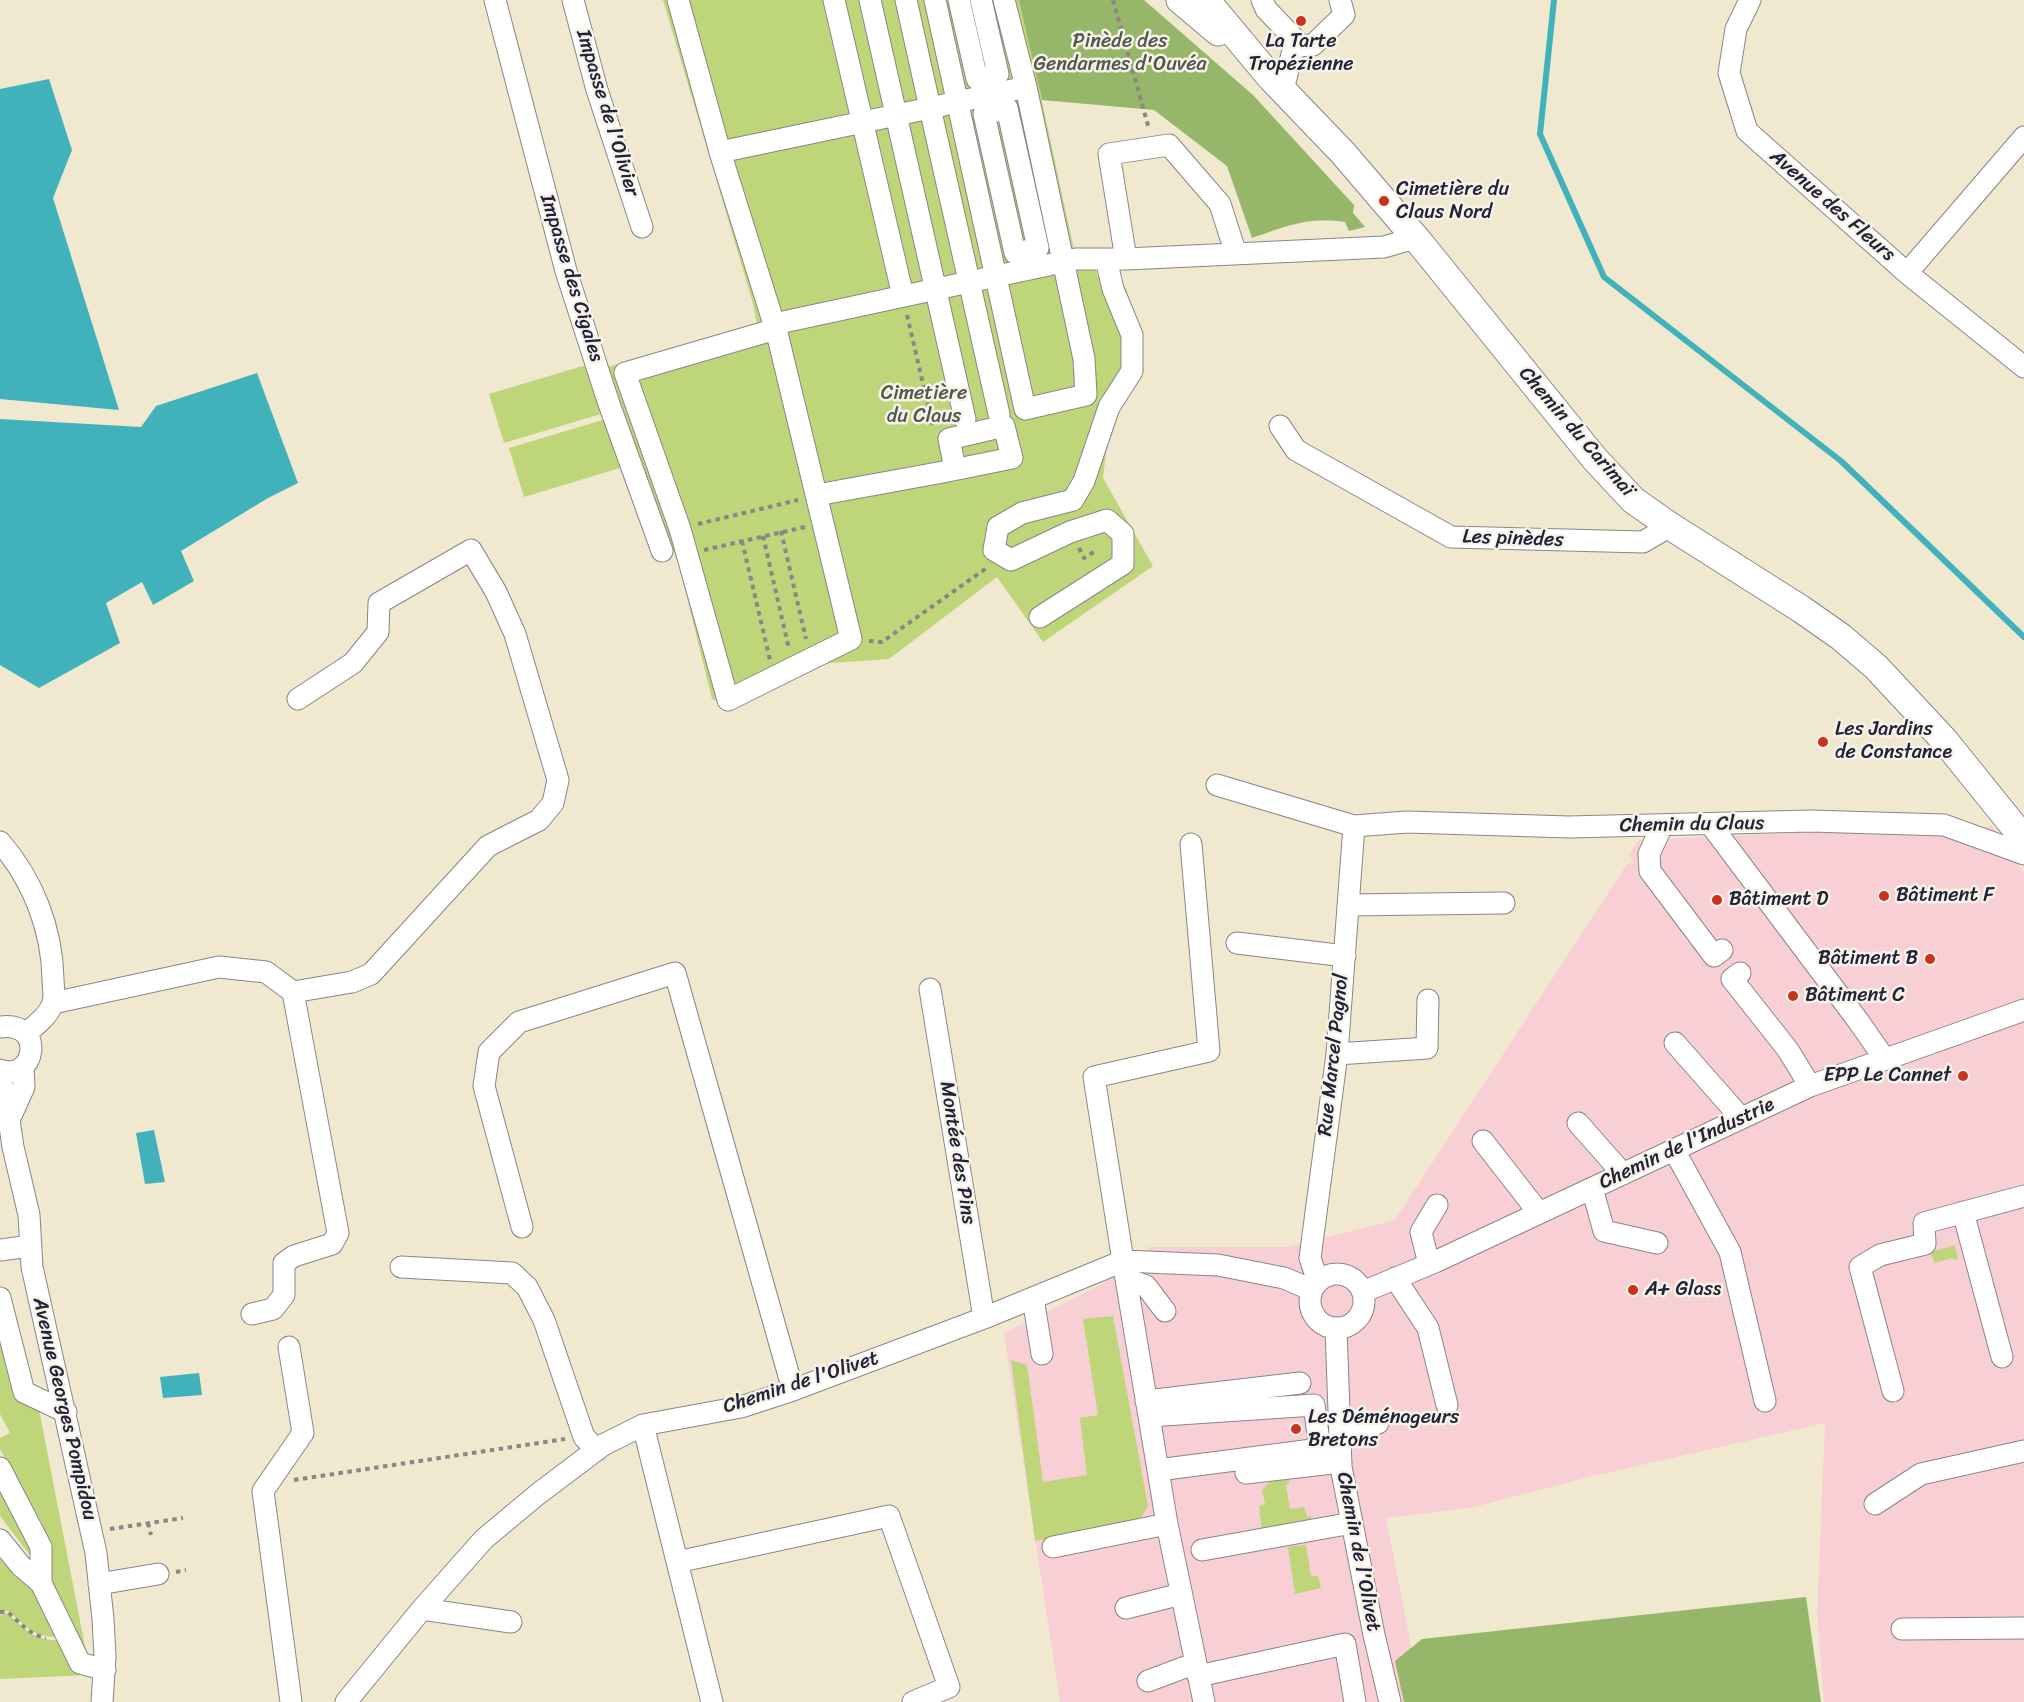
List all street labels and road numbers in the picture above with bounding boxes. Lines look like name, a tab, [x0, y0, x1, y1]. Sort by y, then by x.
street label: Impasse de l'Olivier	[570, 27, 644, 199]
street label: Avenue des Fleurs	[1764, 145, 1900, 267]
street label: Impasse des Cigales	[534, 191, 608, 365]
street label: Chemin du Carimaï	[1513, 362, 1639, 502]
street label: Les pinèdes	[1462, 525, 1564, 553]
street label: Chemin du Claus	[1619, 812, 1765, 838]
street label: Rue Marcel Pagnol	[1314, 973, 1354, 1137]
street label: Montée des Pins	[934, 1080, 980, 1226]
street label: Chemin de l'Industrie	[1596, 1093, 1778, 1195]
street label: Avenue Georges Pompidou	[27, 1295, 101, 1523]
street label: Chemin de l'Olivet	[720, 1347, 882, 1419]
street label: Chemin de l'Olivet	[1331, 1470, 1385, 1634]

